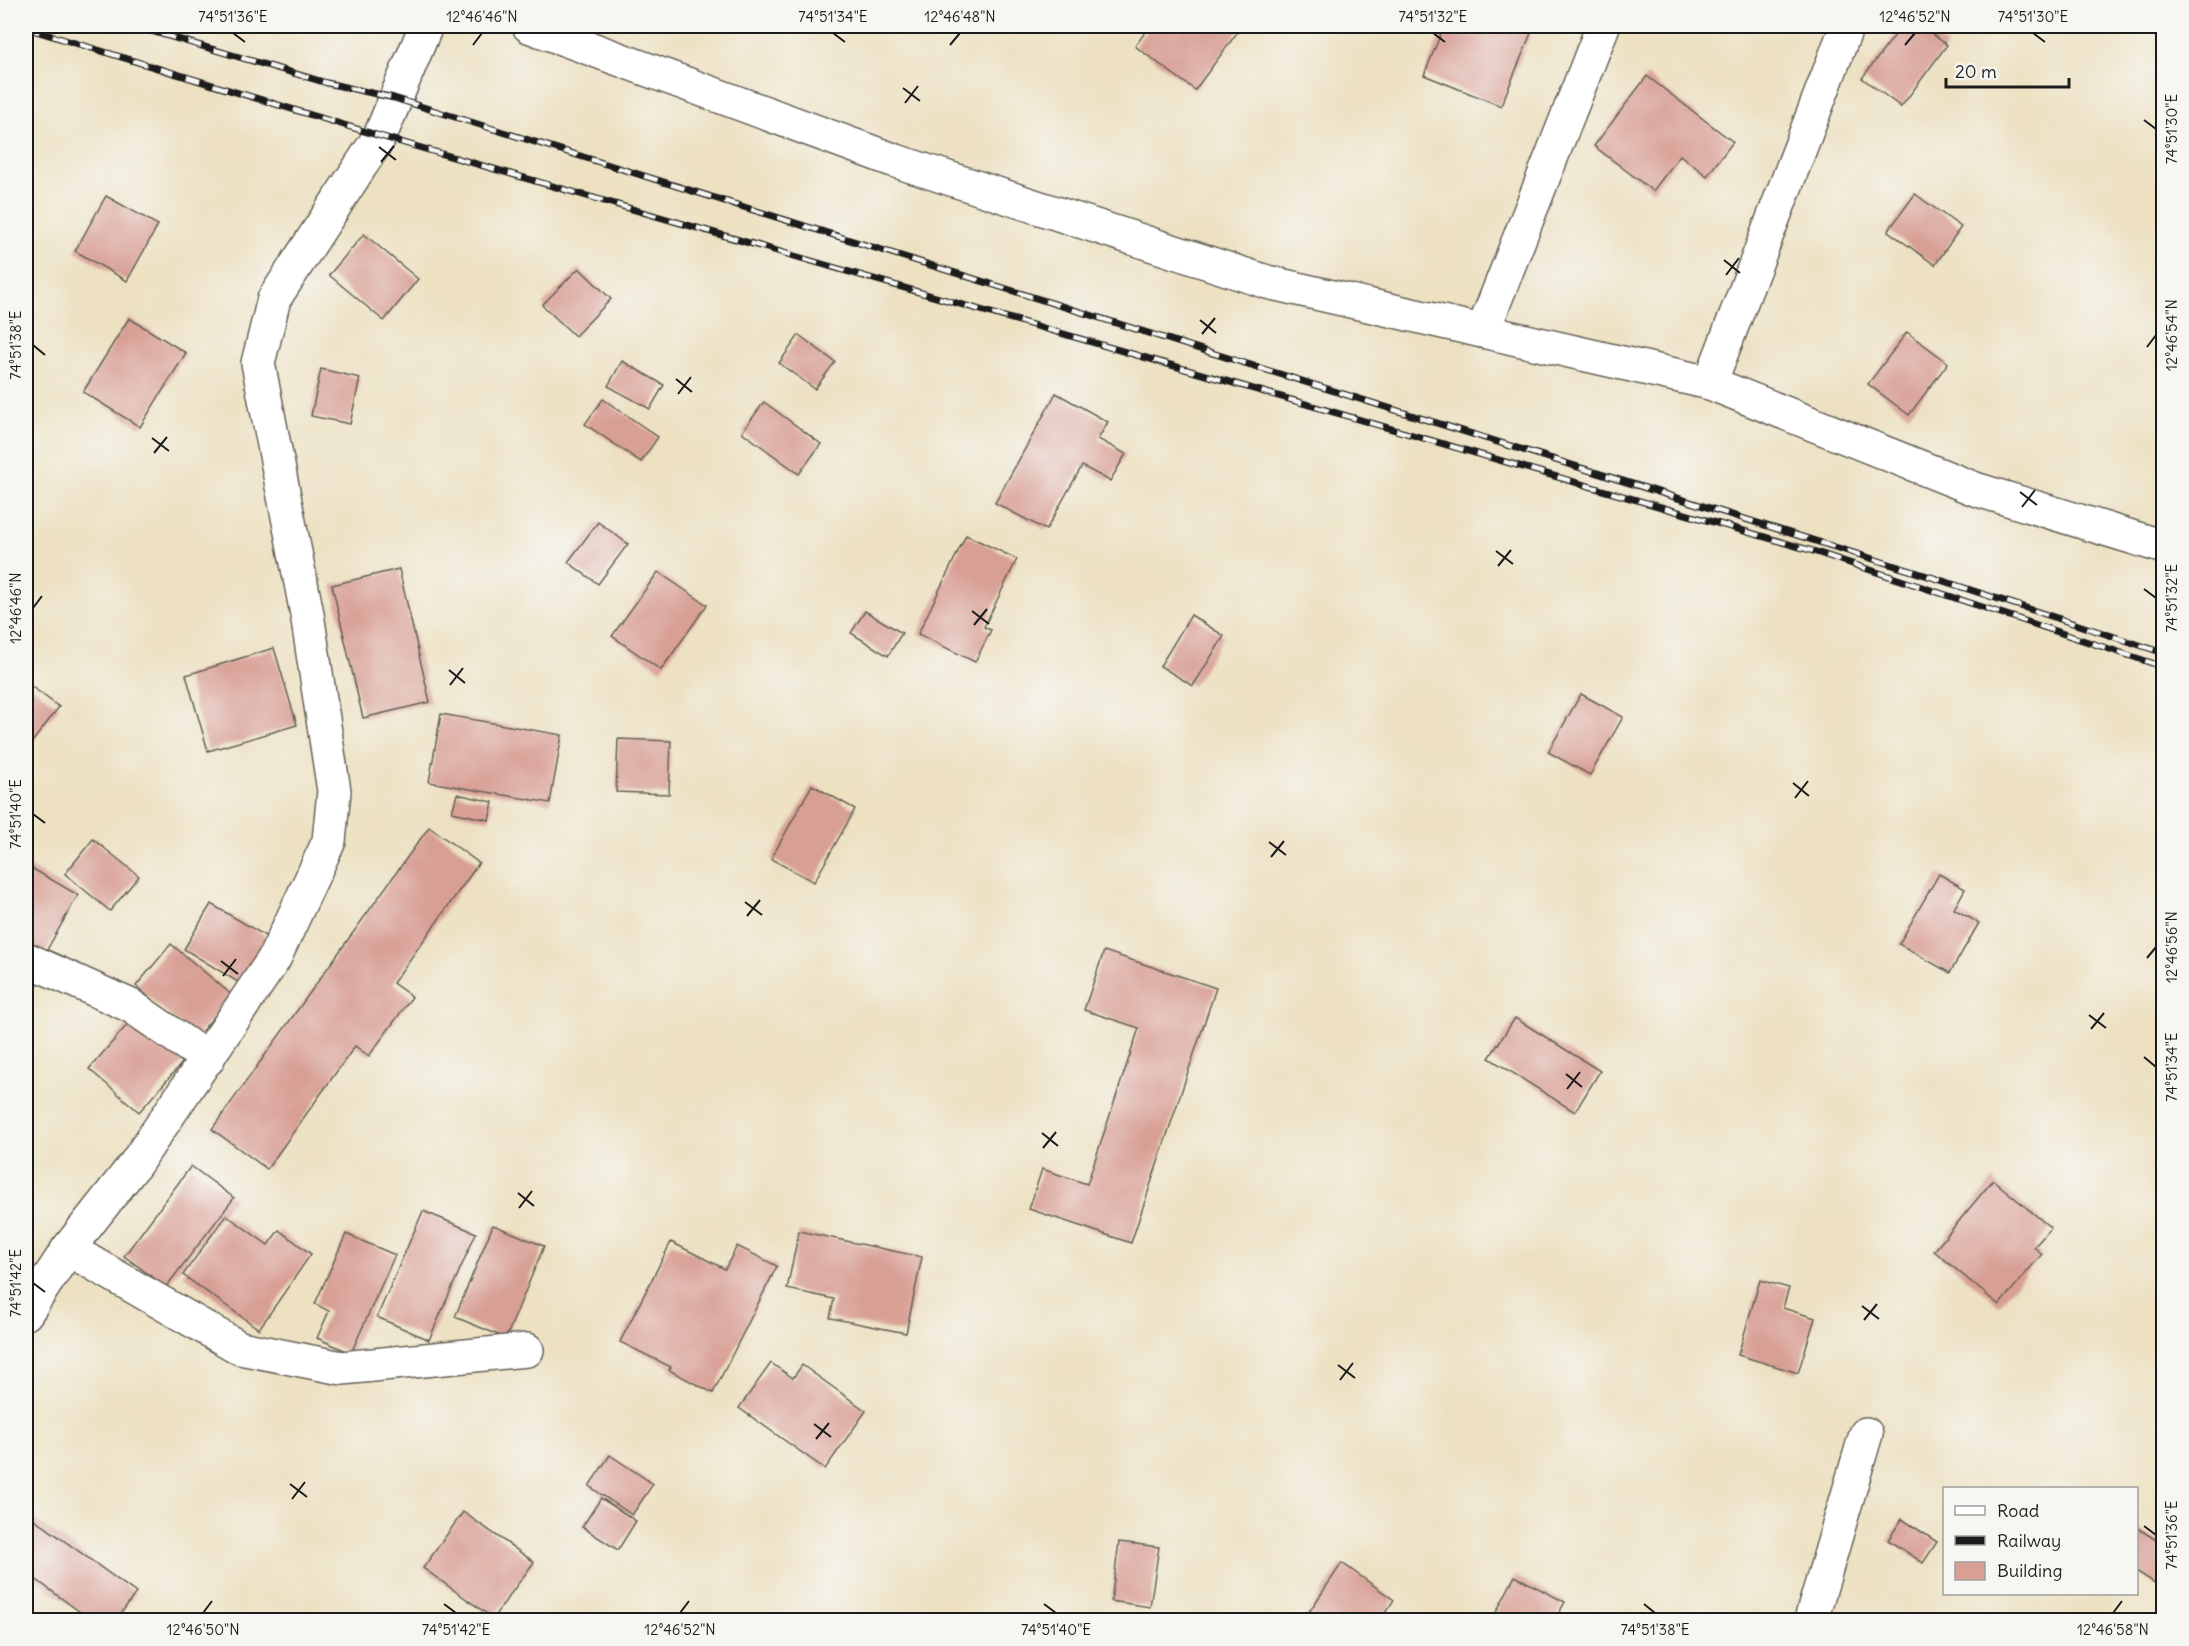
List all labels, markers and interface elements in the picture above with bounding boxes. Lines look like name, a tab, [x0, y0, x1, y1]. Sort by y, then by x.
text: 74°51'36"E	[198, 7, 268, 26]
text: 12°46'46"N	[446, 7, 518, 26]
text: 74°51'34"E	[798, 7, 868, 26]
text: 12°46'48"N	[924, 7, 996, 26]
text: 74°51'32"E	[1399, 7, 1468, 26]
text: 12°46'52"N	[1879, 7, 1951, 26]
text: 74°51'30"E	[1998, 7, 2068, 26]
scale bar	[1946, 51, 2069, 89]
text: 20 m	[1955, 60, 1997, 83]
text: 74°51'30"E	[2162, 94, 2181, 164]
text: 12°46'54"N	[2162, 299, 2181, 371]
text: 74°51'38"E	[6, 310, 25, 380]
text: 74°51'32"E	[2162, 563, 2181, 632]
text: 12°46'46"N	[6, 572, 25, 644]
text: 74°51'40"E	[6, 779, 25, 849]
text: 12°46'56"N	[2162, 911, 2181, 983]
text: 74°51'34"E	[2162, 1032, 2181, 1102]
text: 74°51'42"E	[6, 1249, 25, 1317]
legend	[1943, 1487, 2138, 1595]
text: Road	[1997, 1499, 2040, 1522]
text: 74°51'36"E	[2162, 1500, 2181, 1570]
text: Railway	[1997, 1529, 2061, 1552]
text: Building	[1997, 1559, 2062, 1582]
text: 12°46'50"N	[166, 1620, 240, 1639]
text: 74°51'42"E	[422, 1620, 490, 1639]
text: 12°46'52"N	[644, 1620, 716, 1639]
text: 74°51'40"E	[1021, 1620, 1091, 1639]
text: 74°51'38"E	[1620, 1620, 1690, 1639]
text: 12°46'58"N	[2077, 1620, 2149, 1639]

